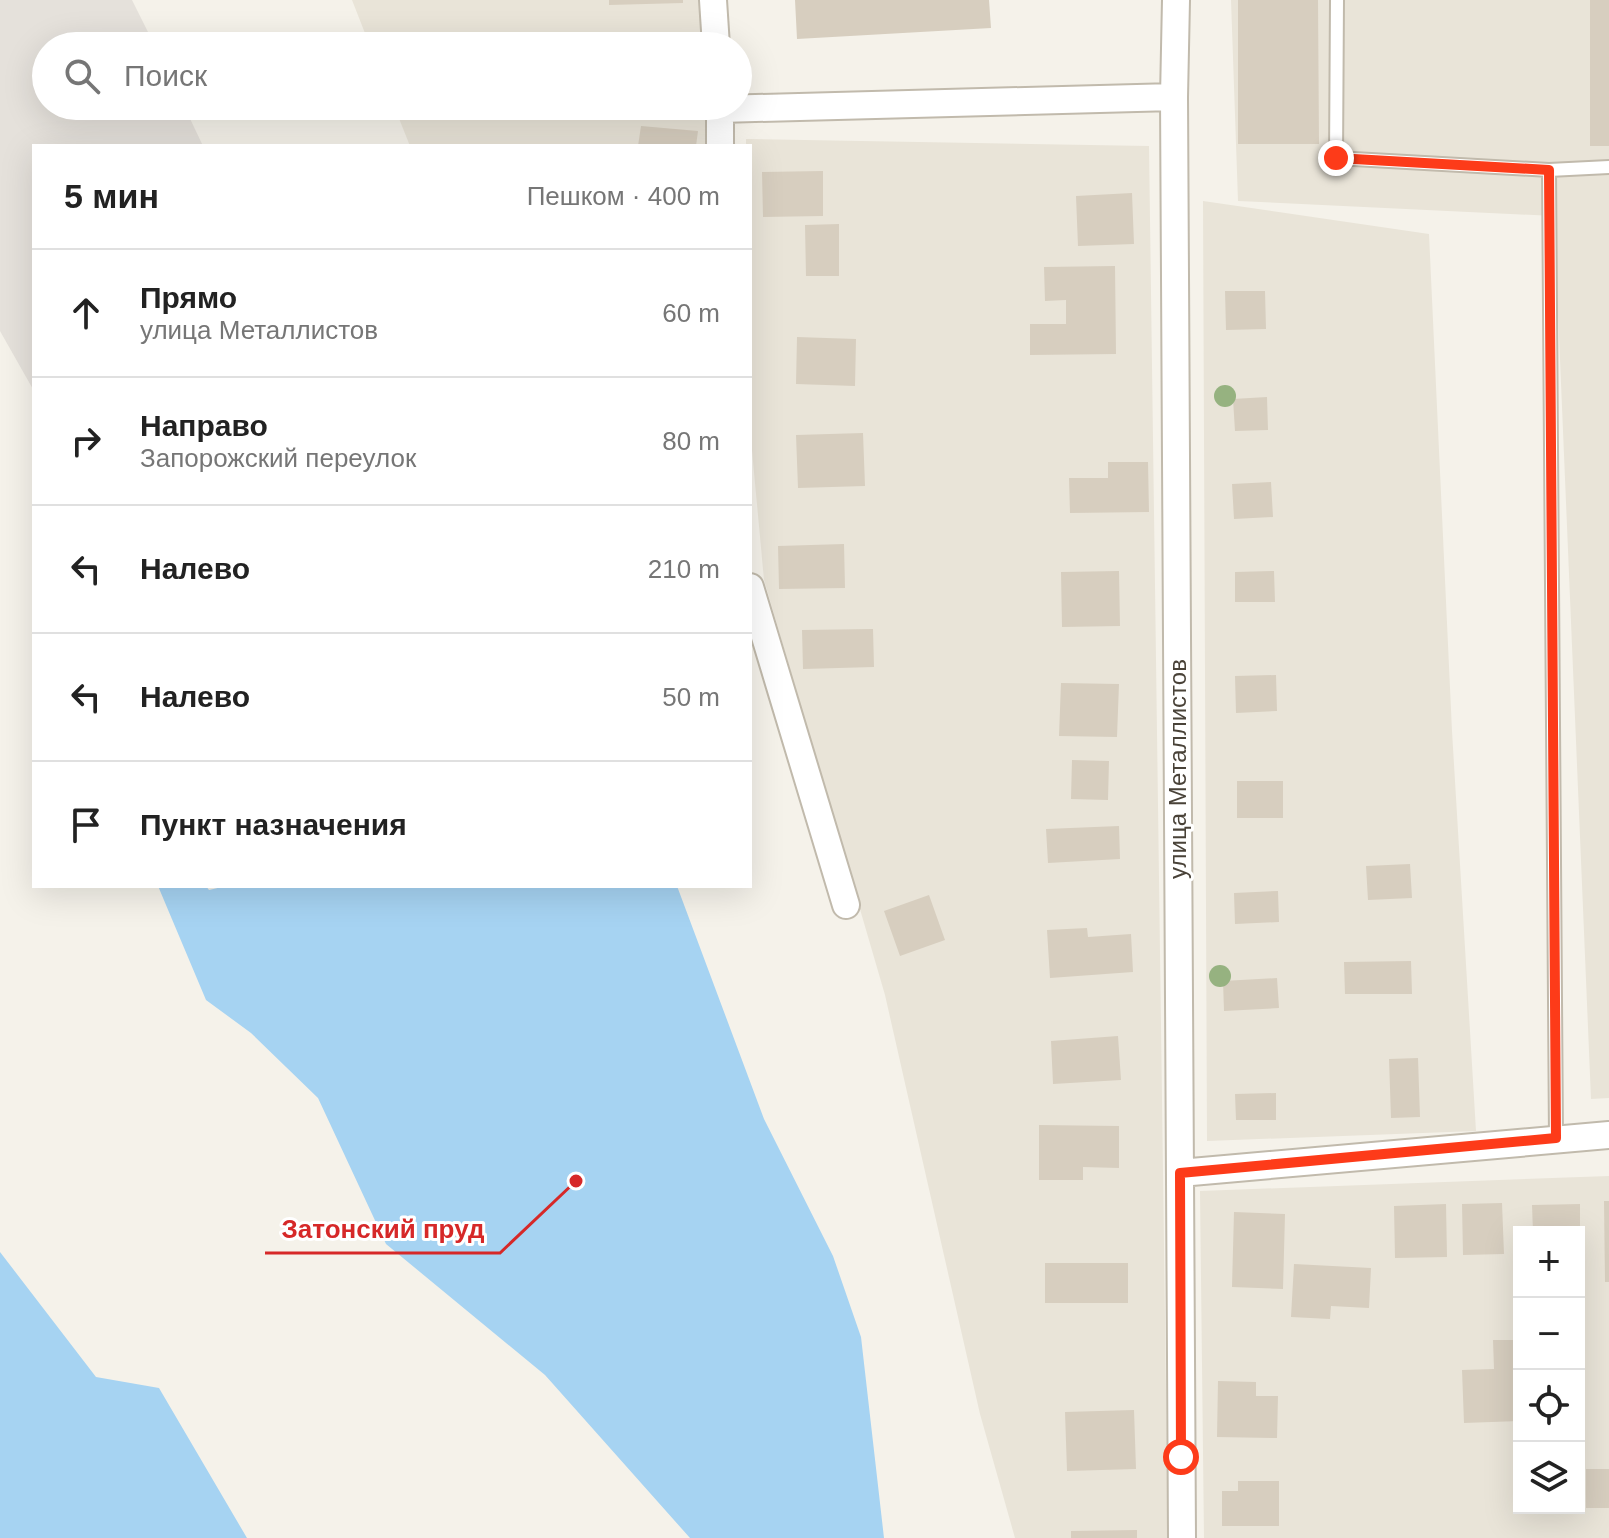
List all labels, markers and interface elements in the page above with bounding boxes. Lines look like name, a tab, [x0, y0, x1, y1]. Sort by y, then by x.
search box	[32, 32, 752, 120]
icon: search	[60, 54, 104, 98]
text: Поиск	[124, 59, 207, 92]
route end	[1318, 140, 1354, 176]
text: 5 мин	[64, 177, 159, 215]
text: Пешком · 400 m	[527, 181, 720, 211]
text: Прямо	[140, 281, 237, 314]
icon: ahead	[64, 291, 108, 335]
text: 60 m	[662, 298, 720, 328]
text: улица Металлистов	[140, 315, 378, 345]
text: Направо	[140, 409, 268, 442]
icon: right	[64, 419, 108, 463]
text: 80 m	[662, 426, 720, 456]
text: Запорожский переулок	[140, 443, 416, 473]
icon: left	[64, 547, 108, 591]
text: Налево	[140, 552, 250, 585]
text: 210 m	[648, 554, 720, 584]
street label: улица Металлистов	[1164, 659, 1191, 879]
icon: left	[64, 675, 108, 719]
text: Налево	[140, 680, 250, 713]
text: 50 m	[662, 682, 720, 712]
icon: arrive	[64, 803, 108, 847]
text: Пункт назначения	[140, 808, 407, 841]
callout: Затонский пруд	[265, 1203, 500, 1253]
text: Затонский пруд	[282, 1214, 485, 1244]
map controls	[1513, 1226, 1585, 1514]
button: +	[1513, 1226, 1585, 1298]
button: −	[1513, 1298, 1585, 1370]
button: locate	[1513, 1370, 1585, 1442]
route start	[1163, 1439, 1199, 1475]
button: layers	[1513, 1442, 1585, 1514]

